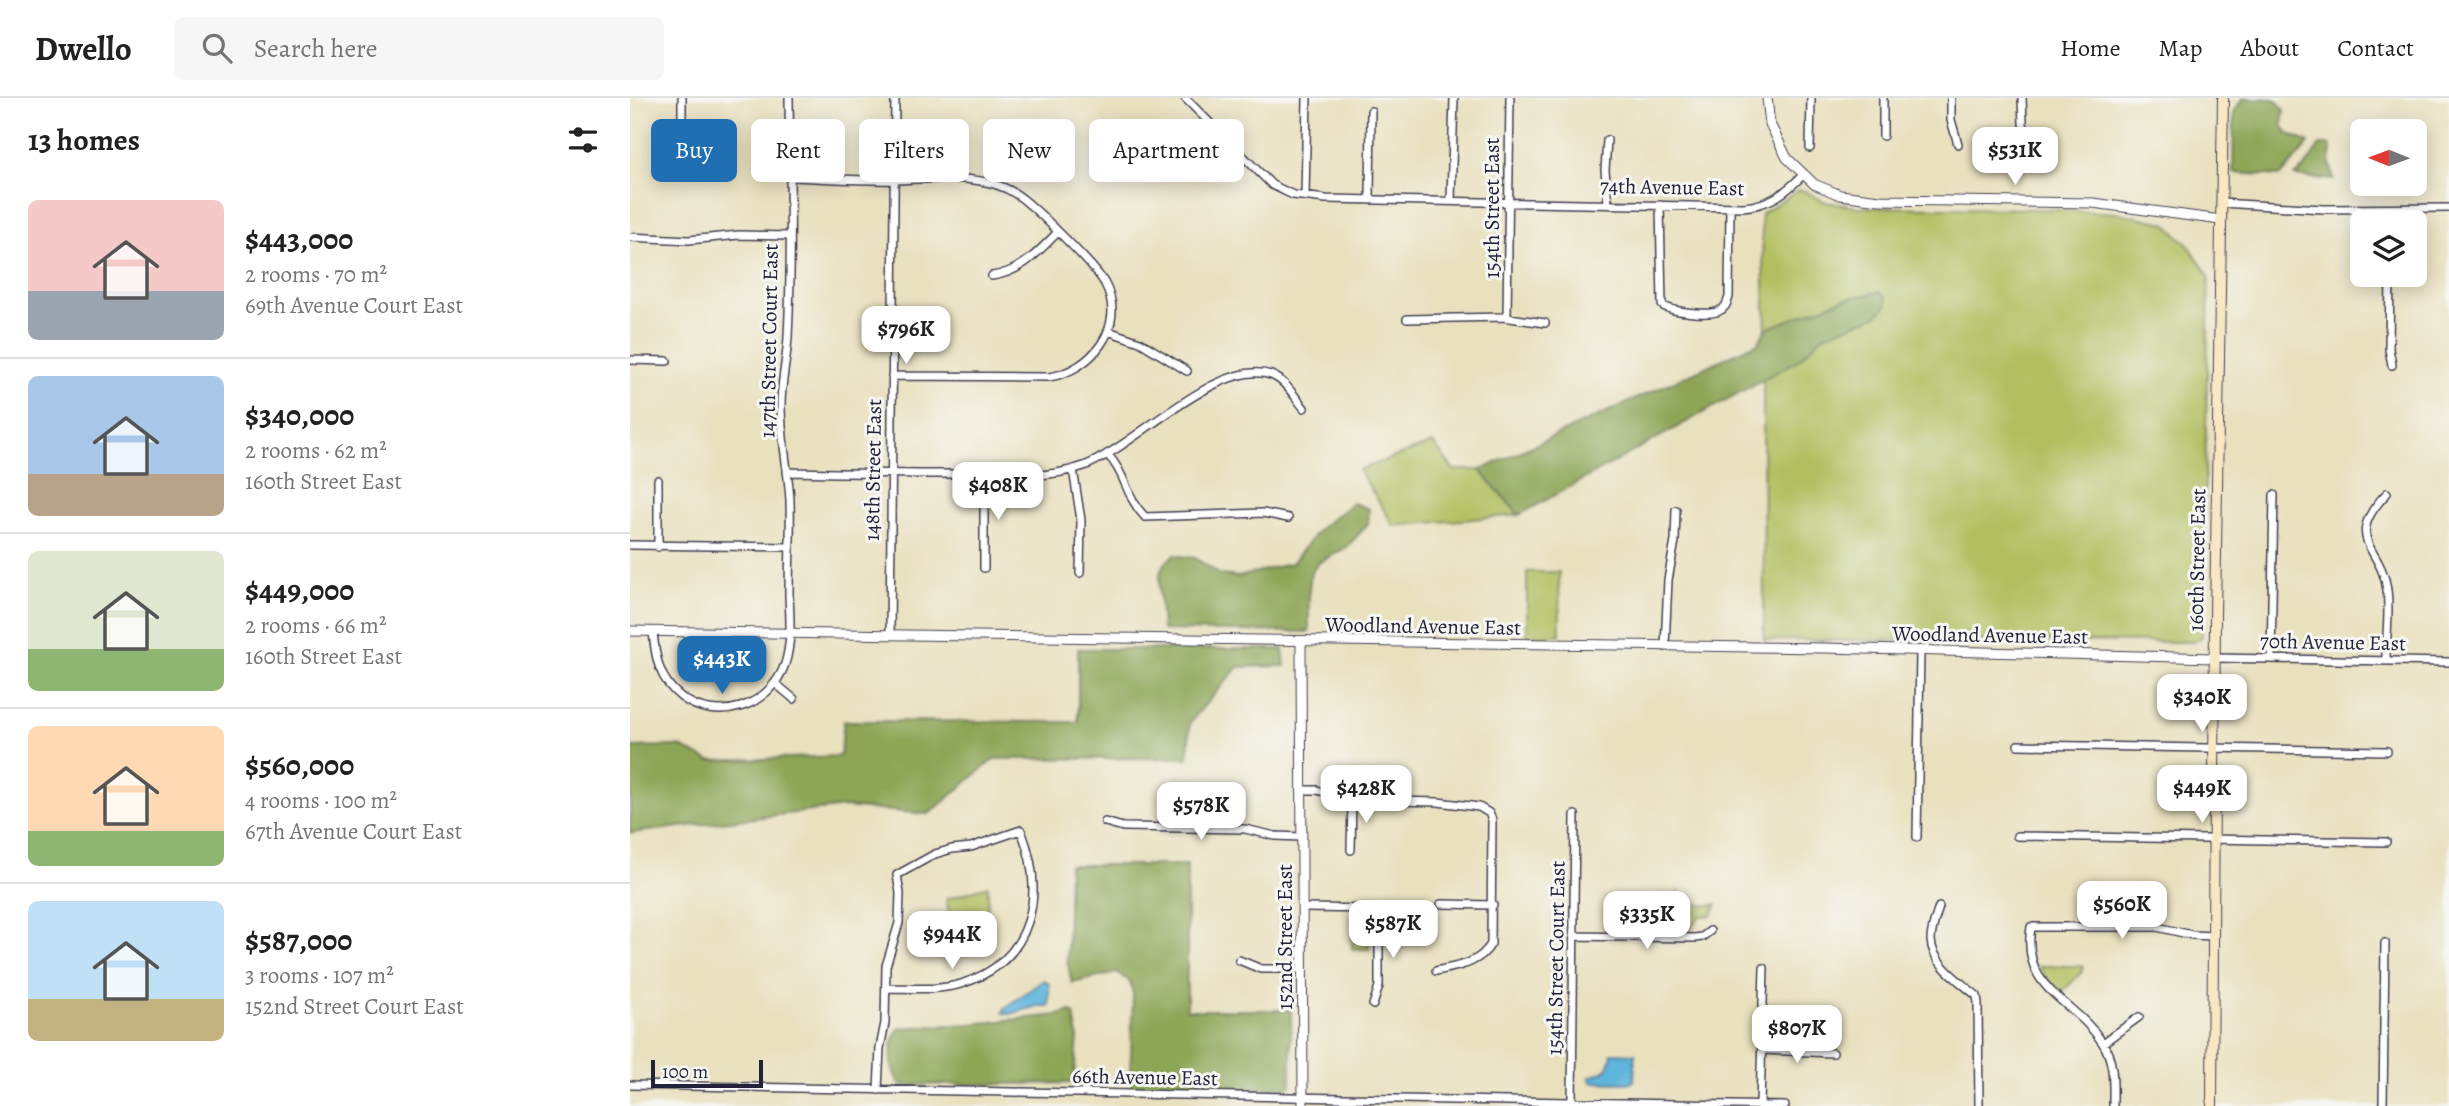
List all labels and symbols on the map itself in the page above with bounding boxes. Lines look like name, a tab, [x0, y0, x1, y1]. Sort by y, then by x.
north arrow	[2350, 119, 2427, 196]
pin: $531K	[1966, 127, 2064, 187]
street label: 154th Street East	[1478, 137, 1506, 278]
street label: 74th Avenue East	[1600, 172, 1745, 202]
street label: 147th Street Court East	[753, 243, 785, 438]
pin: $796K	[857, 306, 955, 366]
street label: 148th Street East	[858, 399, 888, 541]
pin: $408K	[949, 462, 1047, 522]
street label: 160th Street East	[2182, 488, 2212, 632]
street label: Woodland Avenue East	[1324, 610, 1521, 642]
street label: Woodland Avenue East	[1891, 619, 2088, 651]
street label: 70th Avenue East	[2260, 627, 2406, 657]
pin: $443K	[673, 636, 771, 696]
pin: $340K	[2153, 674, 2251, 734]
pin: $428K	[1317, 766, 1415, 825]
pin: $449K	[2153, 766, 2251, 825]
pin: $578K	[1152, 782, 1250, 842]
street label: 154th Street Court East	[1540, 860, 1572, 1056]
street label: 152nd Street East	[1271, 864, 1299, 1010]
pin: $560K	[2073, 882, 2171, 941]
pin: $335K	[1598, 892, 1696, 951]
pin: $587K	[1344, 900, 1442, 960]
pin: $944K	[903, 912, 1001, 971]
pin: $807K	[1748, 1006, 1846, 1065]
scale bar	[651, 1057, 763, 1089]
street label: 66th Avenue East	[1072, 1062, 1218, 1092]

